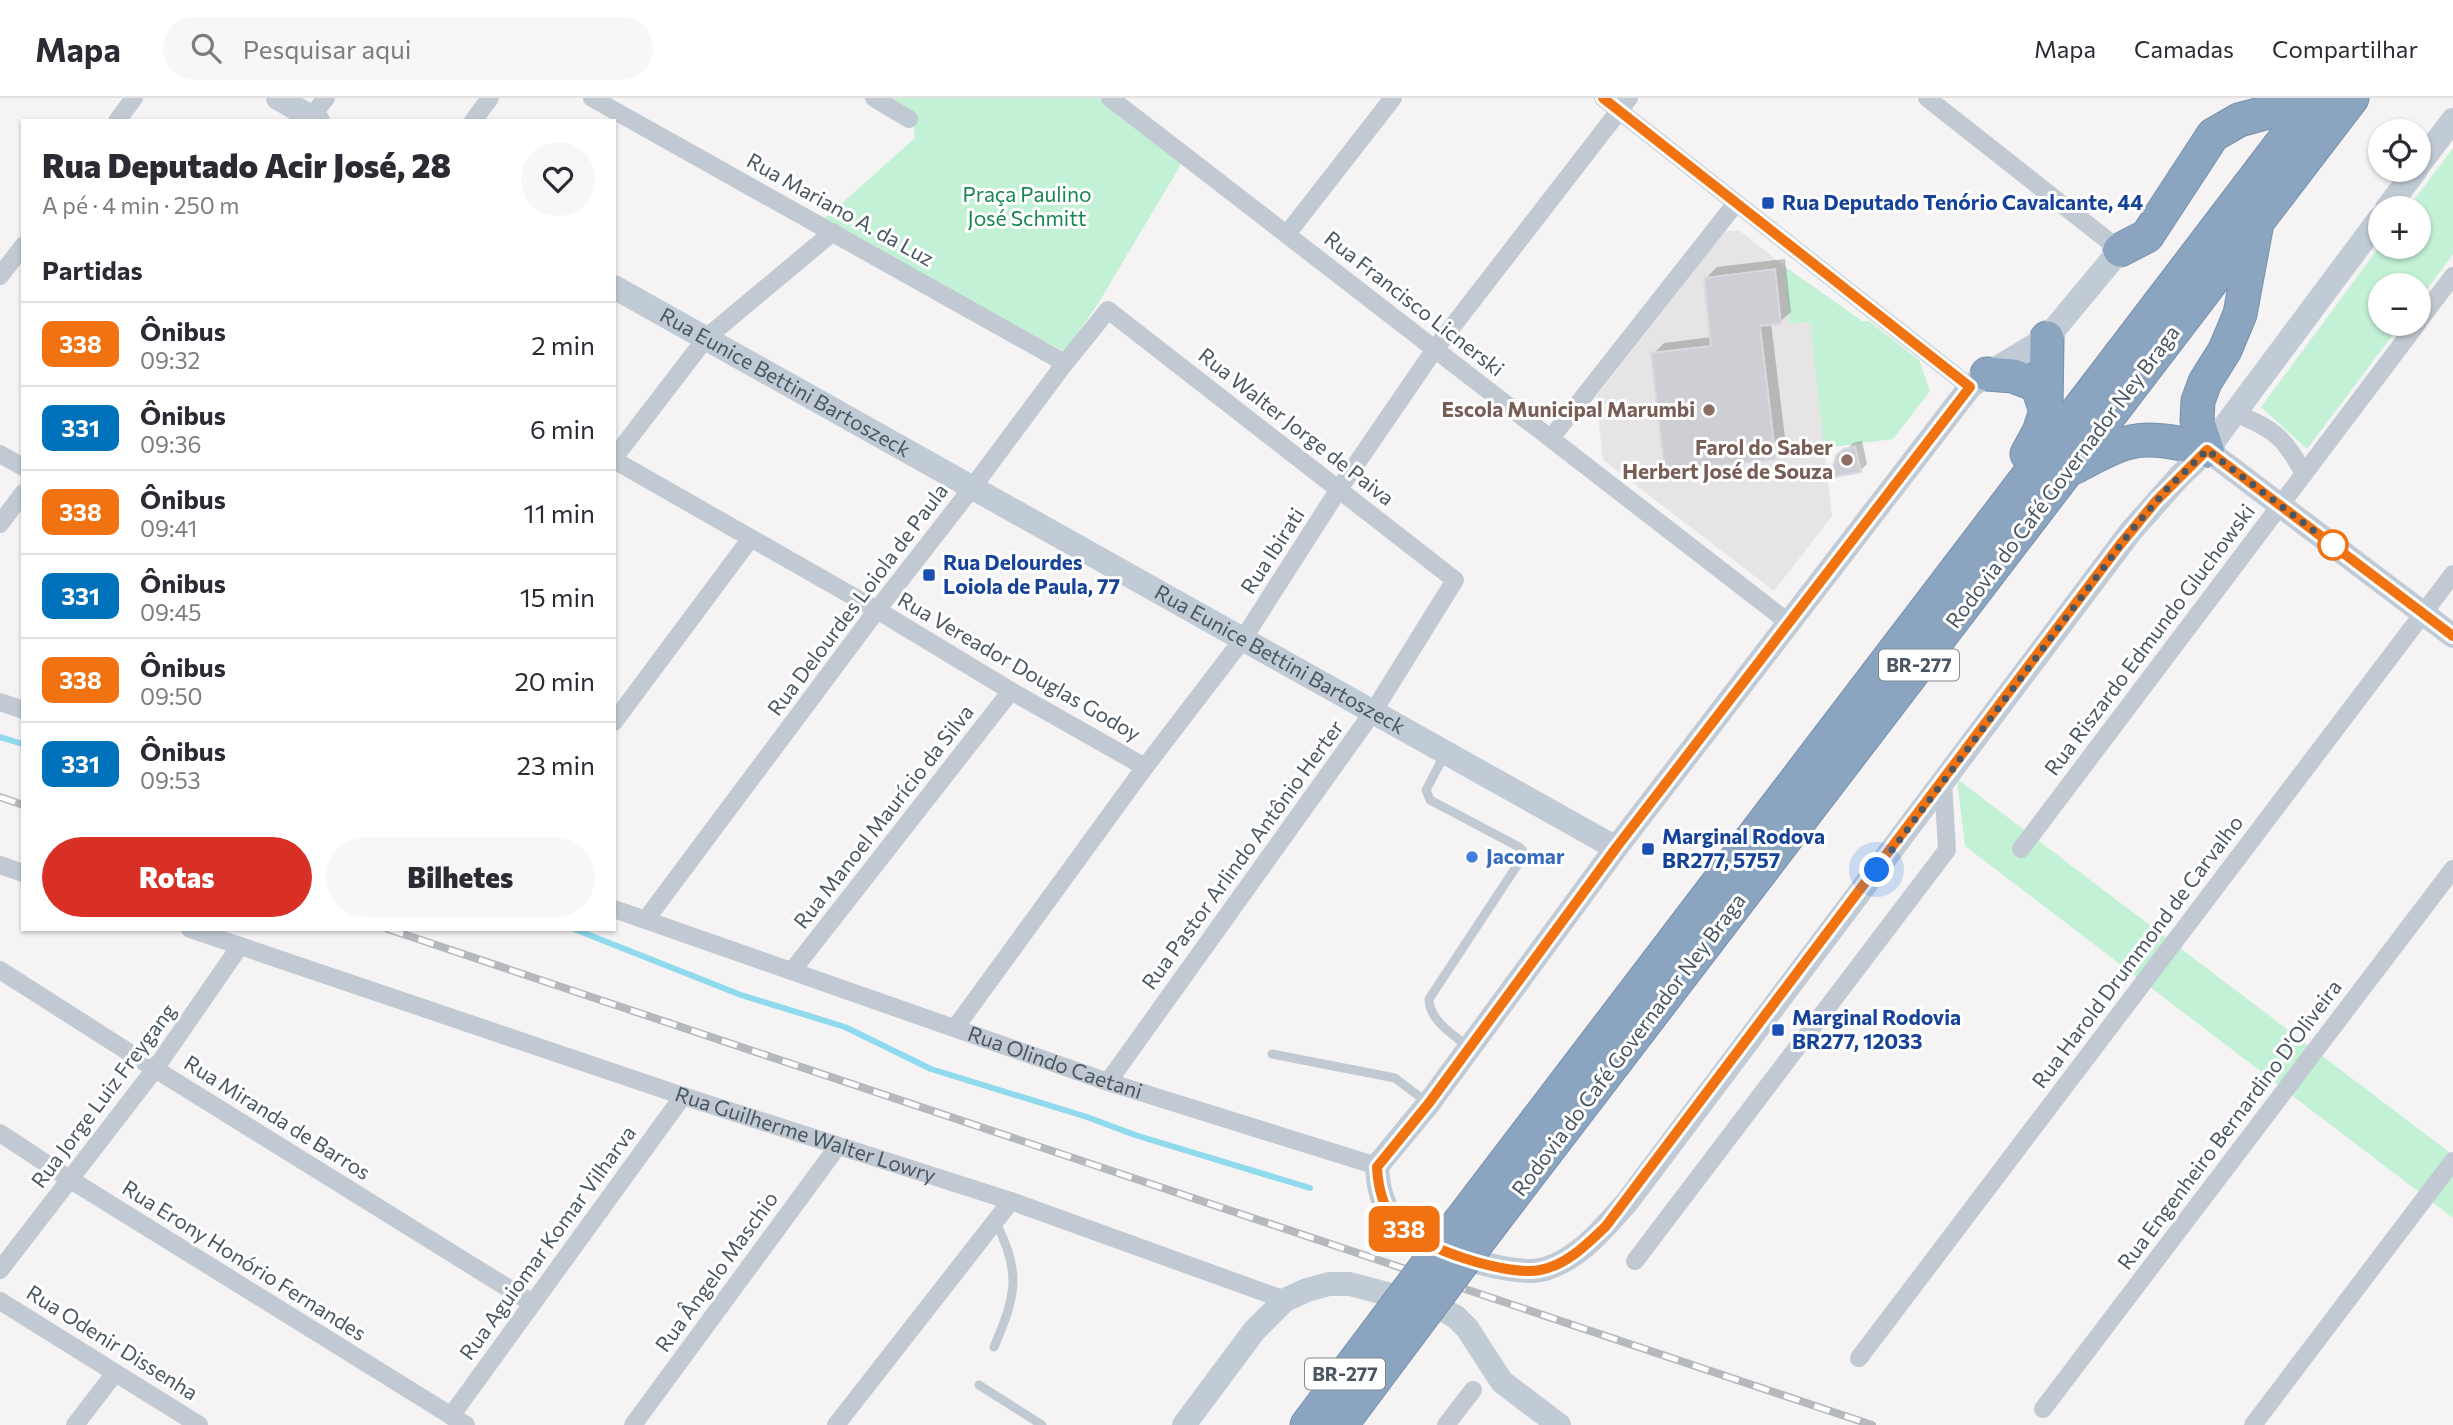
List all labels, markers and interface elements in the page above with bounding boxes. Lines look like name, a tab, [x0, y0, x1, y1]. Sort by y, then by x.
search box	[163, 17, 653, 80]
text: Mapa	[35, 28, 121, 69]
icon: search	[187, 29, 225, 67]
text: Pesquisar aqui	[243, 33, 411, 64]
text: Mapa	[2034, 34, 2096, 63]
text: Camadas	[2134, 34, 2234, 63]
text: Compartilhar	[2272, 34, 2418, 63]
map controls	[2368, 119, 2431, 336]
button: locate	[2368, 119, 2431, 182]
button: heart	[521, 142, 595, 216]
text: Rua Deputado Acir José, 28	[42, 144, 451, 185]
street label: Rua Mariano A. da Luz	[743, 147, 939, 270]
park label: Praça Paulino José Schmitt	[963, 181, 1091, 230]
place label: Rua Deputado Tenório Cavalcante, 44	[1782, 189, 2143, 214]
text: A pé · 4 min · 250 m	[42, 191, 239, 219]
marker: Rua Deputado Tenório Cavalcante, 44	[1760, 195, 1776, 211]
button: +	[2368, 196, 2431, 259]
street label: Rua Francisco Licnerski	[1320, 225, 1510, 381]
text: Partidas	[42, 254, 143, 285]
button: −	[2368, 273, 2431, 336]
street label: Rua Eunice Bettini Bartoszeck	[656, 301, 915, 462]
text: Ônibus	[140, 315, 226, 346]
street label: Rodovia do Café Governador Ney Braga	[1940, 320, 2184, 632]
text: 338	[59, 329, 102, 358]
text: 2 min	[531, 329, 595, 360]
street label: Rua Walter Jorge de Paiva	[1194, 342, 1400, 510]
text: 09:32	[140, 346, 200, 374]
place label: Escola Municipal Marumbi	[1442, 396, 1695, 421]
text: Ônibus	[140, 399, 226, 430]
marker: Escola Municipal Marumbi	[1701, 402, 1717, 418]
text: 331	[61, 413, 100, 442]
text: 6 min	[530, 413, 595, 444]
text: 09:36	[140, 430, 201, 458]
place label: Farol do Saber Herbert José de Souza	[1622, 434, 1833, 483]
marker: Farol do Saber Herbert José de Souza	[1839, 452, 1855, 468]
street label: Rua Delourdes Loiola de Paula	[761, 478, 952, 720]
text: Ônibus	[140, 483, 226, 514]
text: 338	[59, 497, 102, 526]
text: 11 min	[524, 497, 595, 528]
street label: Rua Riszardo Edmundo Gluchowski	[2039, 498, 2259, 780]
street label: Rua Ibirati	[1235, 502, 1309, 598]
text: 09:41	[140, 514, 197, 542]
unlabelled marker	[2318, 530, 2348, 560]
place label: Rua Delourdes Loiola de Paula, 77	[943, 549, 1120, 598]
text: Ônibus	[140, 567, 226, 598]
marker: Rua Delourdes Loiola de Paula, 77	[921, 567, 937, 583]
street label: Rua Eunice Bettini Bartoszeck	[1151, 578, 1410, 738]
text: 331	[61, 581, 100, 610]
text: 15 min	[520, 581, 595, 612]
street label: Rua Vereador Douglas Godoy	[894, 586, 1146, 746]
text: 09:45	[140, 598, 201, 626]
road number: BR-277	[1879, 650, 1959, 680]
text: Ônibus	[140, 651, 226, 682]
text: 338	[59, 665, 102, 694]
text: 20 min	[514, 665, 595, 696]
text: 09:50	[140, 682, 203, 710]
street label: Rua Manoel Maurício da Silva	[788, 699, 978, 933]
street label: Rua Pastor Arlindo Antônio Herter	[1136, 715, 1348, 994]
text: Ônibus	[140, 735, 226, 766]
text: 331	[61, 749, 100, 778]
text: 23 min	[517, 749, 595, 780]
text: 09:53	[140, 766, 201, 794]
street label: Rua Harold Drummond de Carvalho	[2026, 810, 2248, 1092]
place label: Marginal Rodova BR277, 5757	[1662, 823, 1825, 872]
button: Rotas	[42, 837, 312, 917]
button: Bilhetes	[326, 837, 595, 917]
marker: Marginal Rodova BR277, 5757	[1640, 841, 1656, 857]
place label: Jacomar	[1486, 843, 1565, 868]
marker: Jacomar	[1464, 849, 1480, 865]
your location	[1859, 852, 1894, 887]
street label: Rodovia do Café Governador Ney Braga	[1506, 888, 1750, 1200]
street label: Rua Engenheiro Bernardino D'Oliveira	[2112, 974, 2346, 1274]
street label: Rua Jorge Luiz Freygang	[25, 998, 180, 1192]
place label: Marginal Rodovia BR277, 12033	[1792, 1004, 1961, 1053]
street label: Rua Olindo Caetani	[965, 1020, 1146, 1103]
marker: Marginal Rodovia BR277, 12033	[1770, 1022, 1786, 1038]
street label: Rua Miranda de Barros	[180, 1049, 375, 1184]
street label: Rua Guilherme Walter Lowry	[672, 1080, 940, 1187]
street label: Rua Aguiomar Komar Vilharva	[453, 1120, 640, 1364]
street label: Rua Erony Honório Fernandes	[118, 1174, 371, 1345]
street label: Rua Ângelo Maschio	[649, 1186, 782, 1356]
line badge: 338	[1364, 1206, 1444, 1252]
text: 338	[1383, 1214, 1425, 1243]
street label: Rua Odenir Dissenha	[23, 1279, 203, 1405]
road number: BR-277	[1305, 1358, 1385, 1390]

